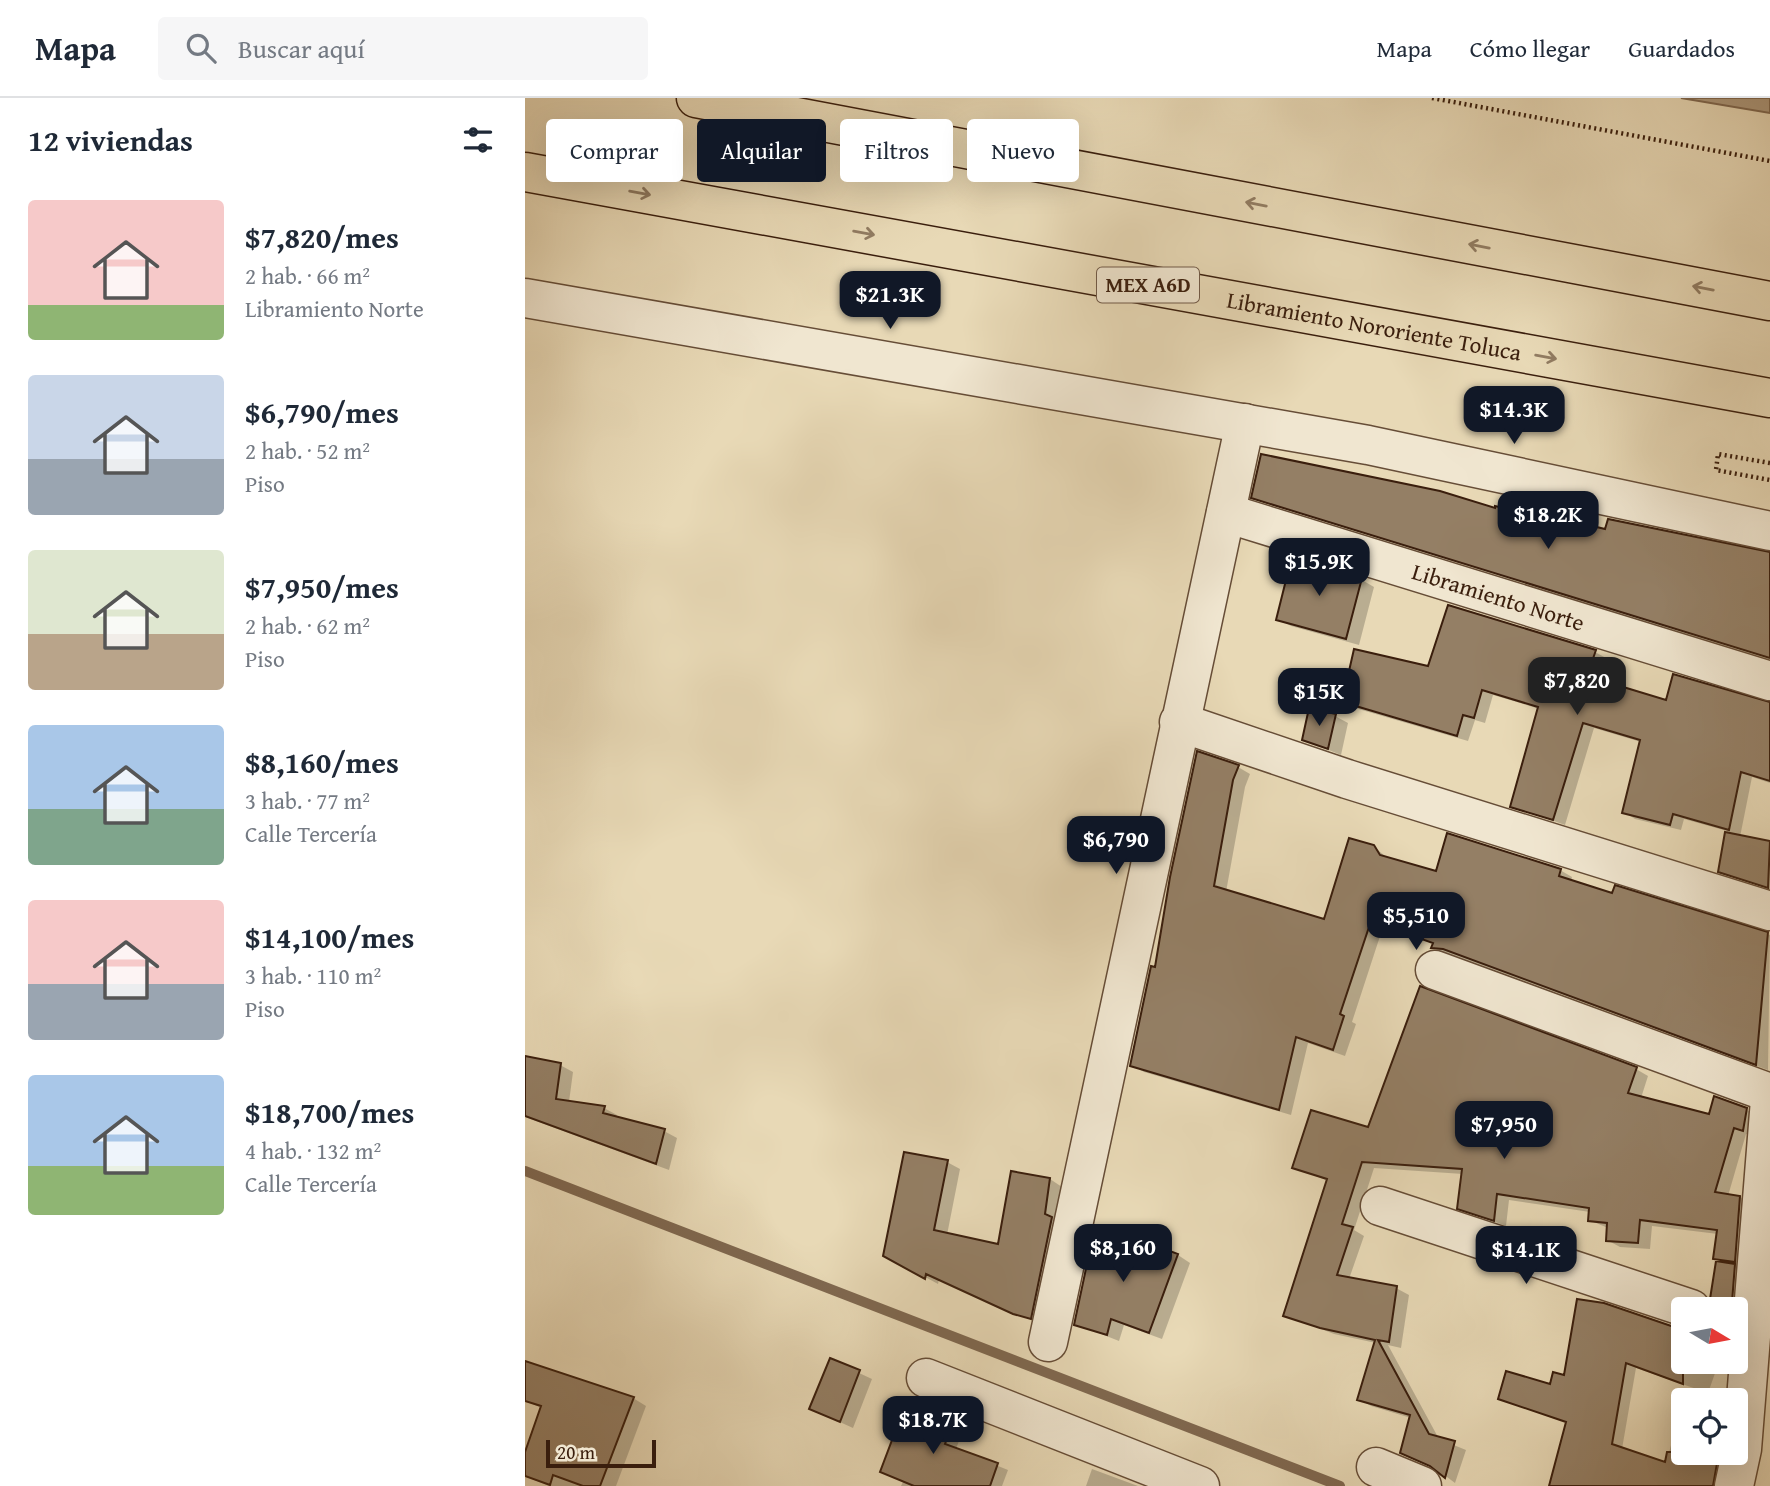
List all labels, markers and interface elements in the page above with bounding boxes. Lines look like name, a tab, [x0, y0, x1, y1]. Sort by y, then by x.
search box	[158, 17, 648, 80]
text: Mapa	[35, 24, 116, 72]
icon: search	[182, 29, 220, 67]
text: Buscar aquí	[238, 29, 365, 68]
text: Mapa	[1376, 31, 1432, 66]
text: Cómo llegar	[1470, 31, 1590, 66]
text: Guardados	[1628, 31, 1735, 66]
text: 12 viviendas	[28, 118, 193, 162]
chip: Comprar	[546, 119, 683, 182]
chip: Alquilar	[697, 119, 826, 182]
chip: Filtros	[840, 119, 953, 182]
chip: Nuevo	[967, 119, 1079, 182]
icon: filters	[459, 121, 497, 159]
one-way arrow	[628, 186, 651, 200]
one-way arrow	[1245, 197, 1268, 210]
text: $7,820/mes	[245, 215, 399, 259]
one-way arrow	[852, 227, 875, 240]
icon: home	[84, 228, 168, 312]
one-way arrow	[1468, 239, 1491, 252]
text: 2 hab. · 66 m²	[245, 259, 370, 292]
road number: MEX A6D	[1097, 268, 1199, 302]
pin: $21.3K	[833, 272, 947, 331]
text: $21.3K	[856, 277, 924, 310]
one-way arrow	[1692, 281, 1715, 295]
street label: Libramiento Nororiente Toluca	[1224, 283, 1524, 369]
text: Libramiento Norte	[245, 292, 424, 325]
one-way arrow	[1534, 350, 1557, 364]
pin: $14.3K	[1457, 386, 1571, 446]
text: $6,790/mes	[245, 390, 399, 434]
text: $14.3K	[1480, 392, 1548, 425]
icon: home	[84, 403, 168, 487]
text: 2 hab. · 52 m²	[245, 434, 370, 467]
text: Piso	[245, 467, 285, 500]
pin: $18.2K	[1491, 491, 1605, 551]
text: $18.2K	[1514, 497, 1582, 530]
pin: $15.9K	[1262, 538, 1376, 598]
text: $15.9K	[1285, 544, 1353, 577]
street label: Libramiento Norte	[1408, 554, 1589, 639]
text: $7,950/mes	[245, 565, 399, 609]
icon: home	[84, 578, 168, 662]
text: 2 hab. · 62 m²	[245, 609, 370, 642]
text: Piso	[245, 642, 285, 675]
pin: $7,820	[1520, 658, 1634, 717]
text: $7,820	[1544, 663, 1610, 696]
pin: $15K	[1278, 668, 1360, 728]
text: $15K	[1294, 674, 1344, 707]
text: $8,160/mes	[245, 740, 399, 784]
icon: home	[84, 753, 168, 837]
text: 3 hab. · 77 m²	[245, 784, 370, 817]
pin: $6,790	[1059, 816, 1173, 876]
text: Calle Tercería	[245, 817, 377, 850]
text: $6,790	[1083, 822, 1149, 855]
pin: $5,510	[1359, 892, 1473, 952]
text: $5,510	[1383, 898, 1449, 931]
text: $14,100/mes	[245, 915, 414, 959]
icon: home	[84, 928, 168, 1012]
text: 3 hab. · 110 m²	[245, 959, 381, 992]
text: Piso	[245, 992, 285, 1025]
text: $18,700/mes	[245, 1090, 414, 1134]
pin: $7,950	[1447, 1102, 1561, 1161]
icon: home	[84, 1103, 168, 1187]
text: $7,950	[1471, 1107, 1537, 1140]
text: 4 hab. · 132 m²	[245, 1134, 381, 1167]
text: Calle Tercería	[245, 1167, 377, 1200]
pin: $8,160	[1066, 1224, 1180, 1284]
pin: $14.1K	[1469, 1226, 1583, 1286]
text: $8,160	[1090, 1230, 1156, 1263]
text: $14.1K	[1492, 1232, 1560, 1265]
north arrow	[1671, 1297, 1748, 1374]
map controls	[1671, 1297, 1748, 1465]
button: locate	[1671, 1388, 1748, 1465]
pin: $18.7K	[876, 1396, 990, 1456]
text: $18.7K	[899, 1402, 967, 1435]
scale bar	[546, 1437, 656, 1469]
text: 20 m	[557, 1438, 595, 1466]

